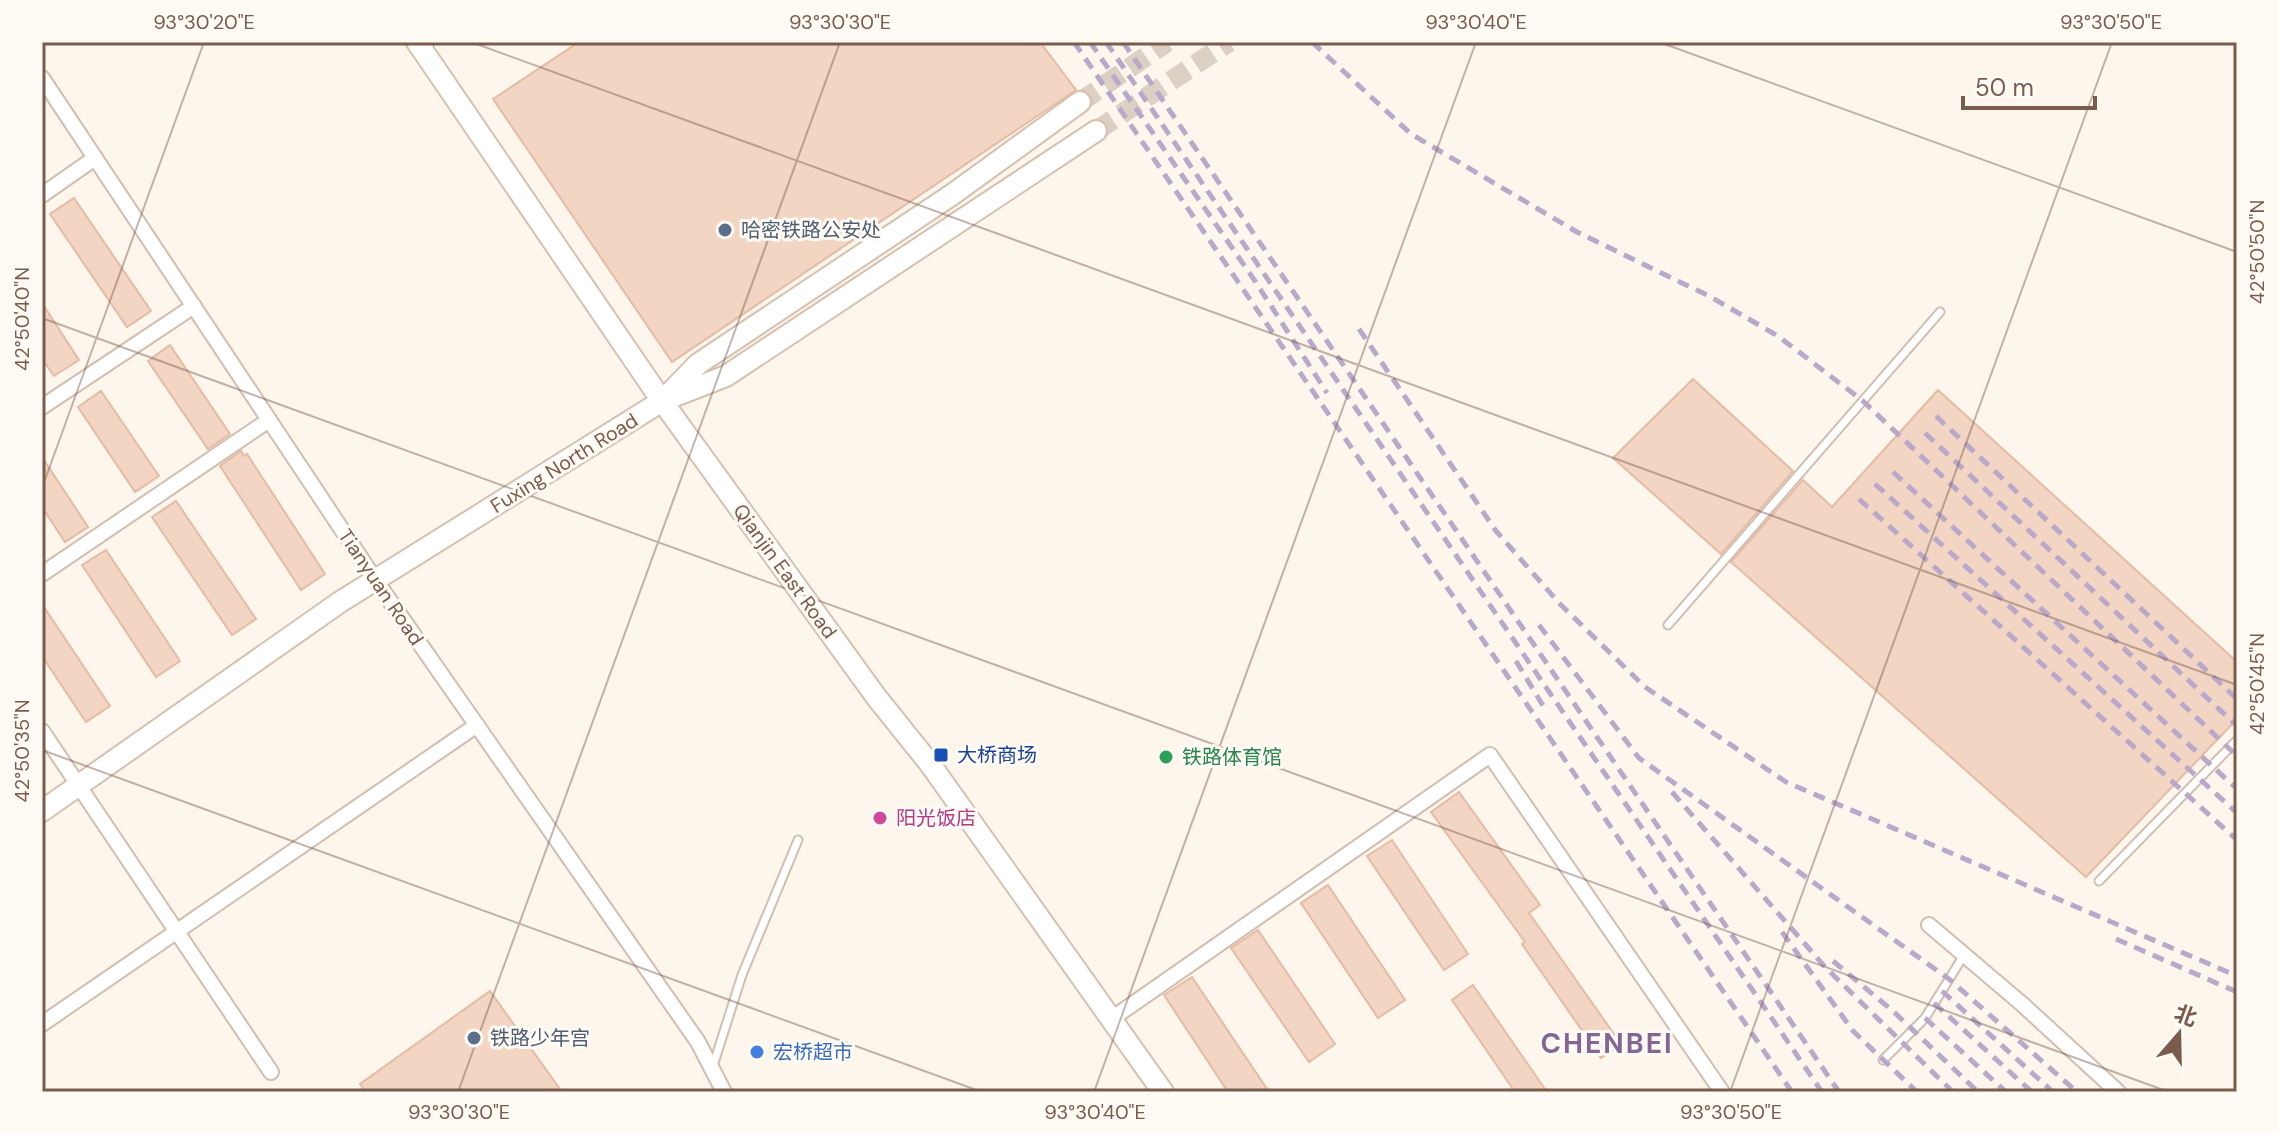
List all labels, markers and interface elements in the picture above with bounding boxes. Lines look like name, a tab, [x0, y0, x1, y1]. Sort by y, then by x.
text: 93°30'20"E	[153, 9, 255, 35]
text: 93°30'30"E	[789, 9, 891, 35]
text: 93°30'40"E	[1425, 9, 1527, 35]
text: 93°30'50"E	[2060, 9, 2162, 35]
scale bar	[1963, 60, 2095, 110]
text: 50 m	[1975, 72, 2034, 103]
text: 42°50'50"N	[2244, 200, 2270, 304]
place label: 哈密铁路公安处	[741, 217, 881, 243]
marker: 哈密铁路公安处	[716, 221, 734, 239]
text: 42°50'40"N	[9, 267, 35, 371]
street label: Fuxing North Road	[485, 407, 643, 519]
street label: Qianjin East Road	[727, 498, 843, 644]
street label: Tianyuan Road	[333, 524, 429, 650]
text: 42°50'45"N	[2244, 633, 2270, 735]
text: 42°50'35"N	[9, 700, 35, 802]
place label: 大桥商场	[957, 742, 1037, 768]
place label: 铁路体育馆	[1182, 744, 1282, 770]
marker: 大桥商场	[932, 746, 950, 764]
marker: 铁路体育馆	[1157, 748, 1175, 766]
place label: 阳光饭店	[896, 805, 976, 831]
marker: 阳光饭店	[871, 809, 889, 827]
north arrow	[2139, 994, 2219, 1074]
text: 北	[2170, 998, 2201, 1033]
place label: 铁路少年宫	[490, 1025, 590, 1051]
district label: CHENBEI	[1540, 1025, 1674, 1062]
marker: 铁路少年宫	[465, 1029, 483, 1047]
place label: 宏桥超市	[773, 1039, 853, 1065]
marker: 宏桥超市	[748, 1043, 766, 1061]
text: 93°30'30"E	[408, 1099, 510, 1125]
text: 93°30'40"E	[1044, 1099, 1146, 1125]
text: 93°30'50"E	[1680, 1099, 1782, 1125]

